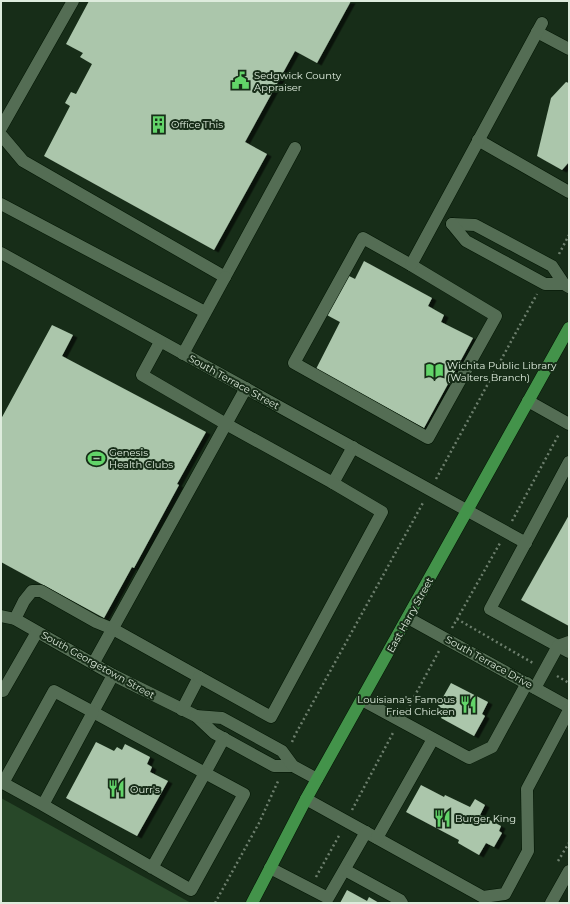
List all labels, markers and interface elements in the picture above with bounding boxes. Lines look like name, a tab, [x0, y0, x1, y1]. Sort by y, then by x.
place label: Sedgwick County Appraiser	[254, 69, 342, 94]
public building icon: Sedgwick County Appraiser	[231, 71, 251, 91]
building icon: Office This	[148, 114, 168, 134]
place label: Office This	[171, 118, 223, 131]
street label: South Terrace Street	[186, 352, 282, 412]
place label: Wichita Public Library (Walters Branch)	[447, 359, 557, 384]
library icon: Wichita Public Library (Walters Branch)	[424, 361, 444, 381]
place label: Genesis Health Clubs	[109, 446, 173, 471]
sports icon: Genesis Health Clubs	[86, 448, 106, 468]
street label: East Harry Street	[384, 575, 436, 655]
street label: South Georgetown Street	[39, 628, 157, 702]
street label: South Terrace Drive	[443, 633, 535, 691]
place label: Louisiana's Famous Fried Chicken	[357, 693, 455, 718]
restaurant icon: Louisiana's Famous Fried Chicken	[458, 695, 478, 715]
restaurant icon: Ourr's	[107, 779, 127, 799]
place label: Ourr's	[130, 783, 160, 796]
restaurant icon: Burger King	[432, 808, 452, 828]
place label: Burger King	[455, 812, 516, 825]

